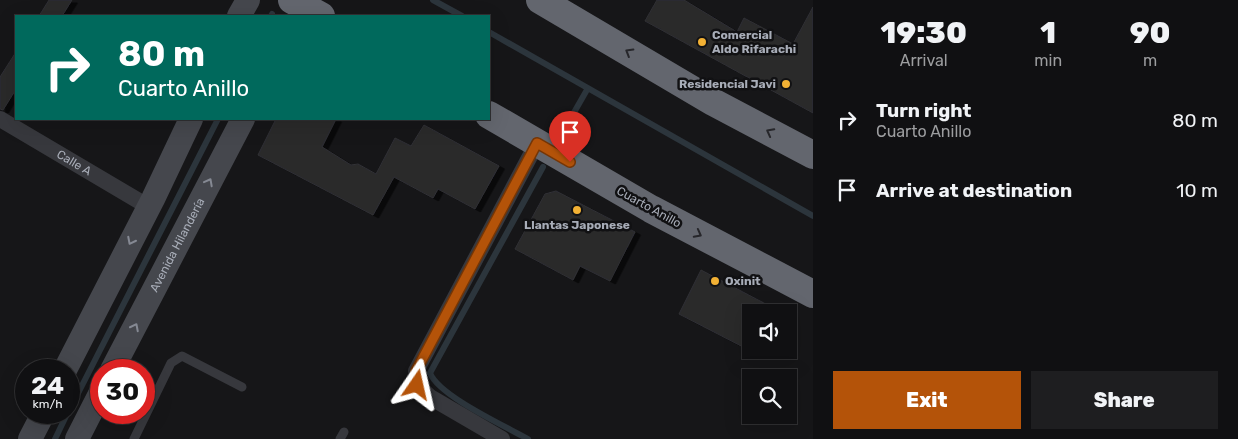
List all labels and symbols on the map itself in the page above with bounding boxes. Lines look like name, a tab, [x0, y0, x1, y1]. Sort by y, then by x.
place label: Comercial Aldo Rifarachi	[712, 28, 796, 56]
marker: Comercial Aldo Rifarachi	[696, 36, 708, 48]
one-way arrow	[625, 49, 634, 59]
place label: Residencial Javi	[679, 77, 776, 91]
marker: Residencial Javi	[780, 78, 792, 90]
pin	[549, 111, 591, 162]
one-way arrow	[766, 128, 775, 138]
street label: Calle A	[54, 147, 94, 178]
one-way arrow	[203, 179, 213, 188]
street label: Cuarto Anillo	[614, 184, 684, 231]
street label: Avenida Hilandería	[147, 196, 208, 294]
marker: Llantas Japonese	[571, 204, 583, 216]
place label: Llantas Japonese	[524, 218, 630, 232]
one-way arrow	[693, 228, 702, 238]
one-way arrow	[127, 236, 137, 245]
place label: Oxinit	[725, 274, 761, 288]
marker: Oxinit	[709, 275, 721, 287]
one-way arrow	[129, 323, 139, 332]
position arrow	[390, 358, 442, 410]
speed limit sign: 30	[90, 359, 155, 424]

